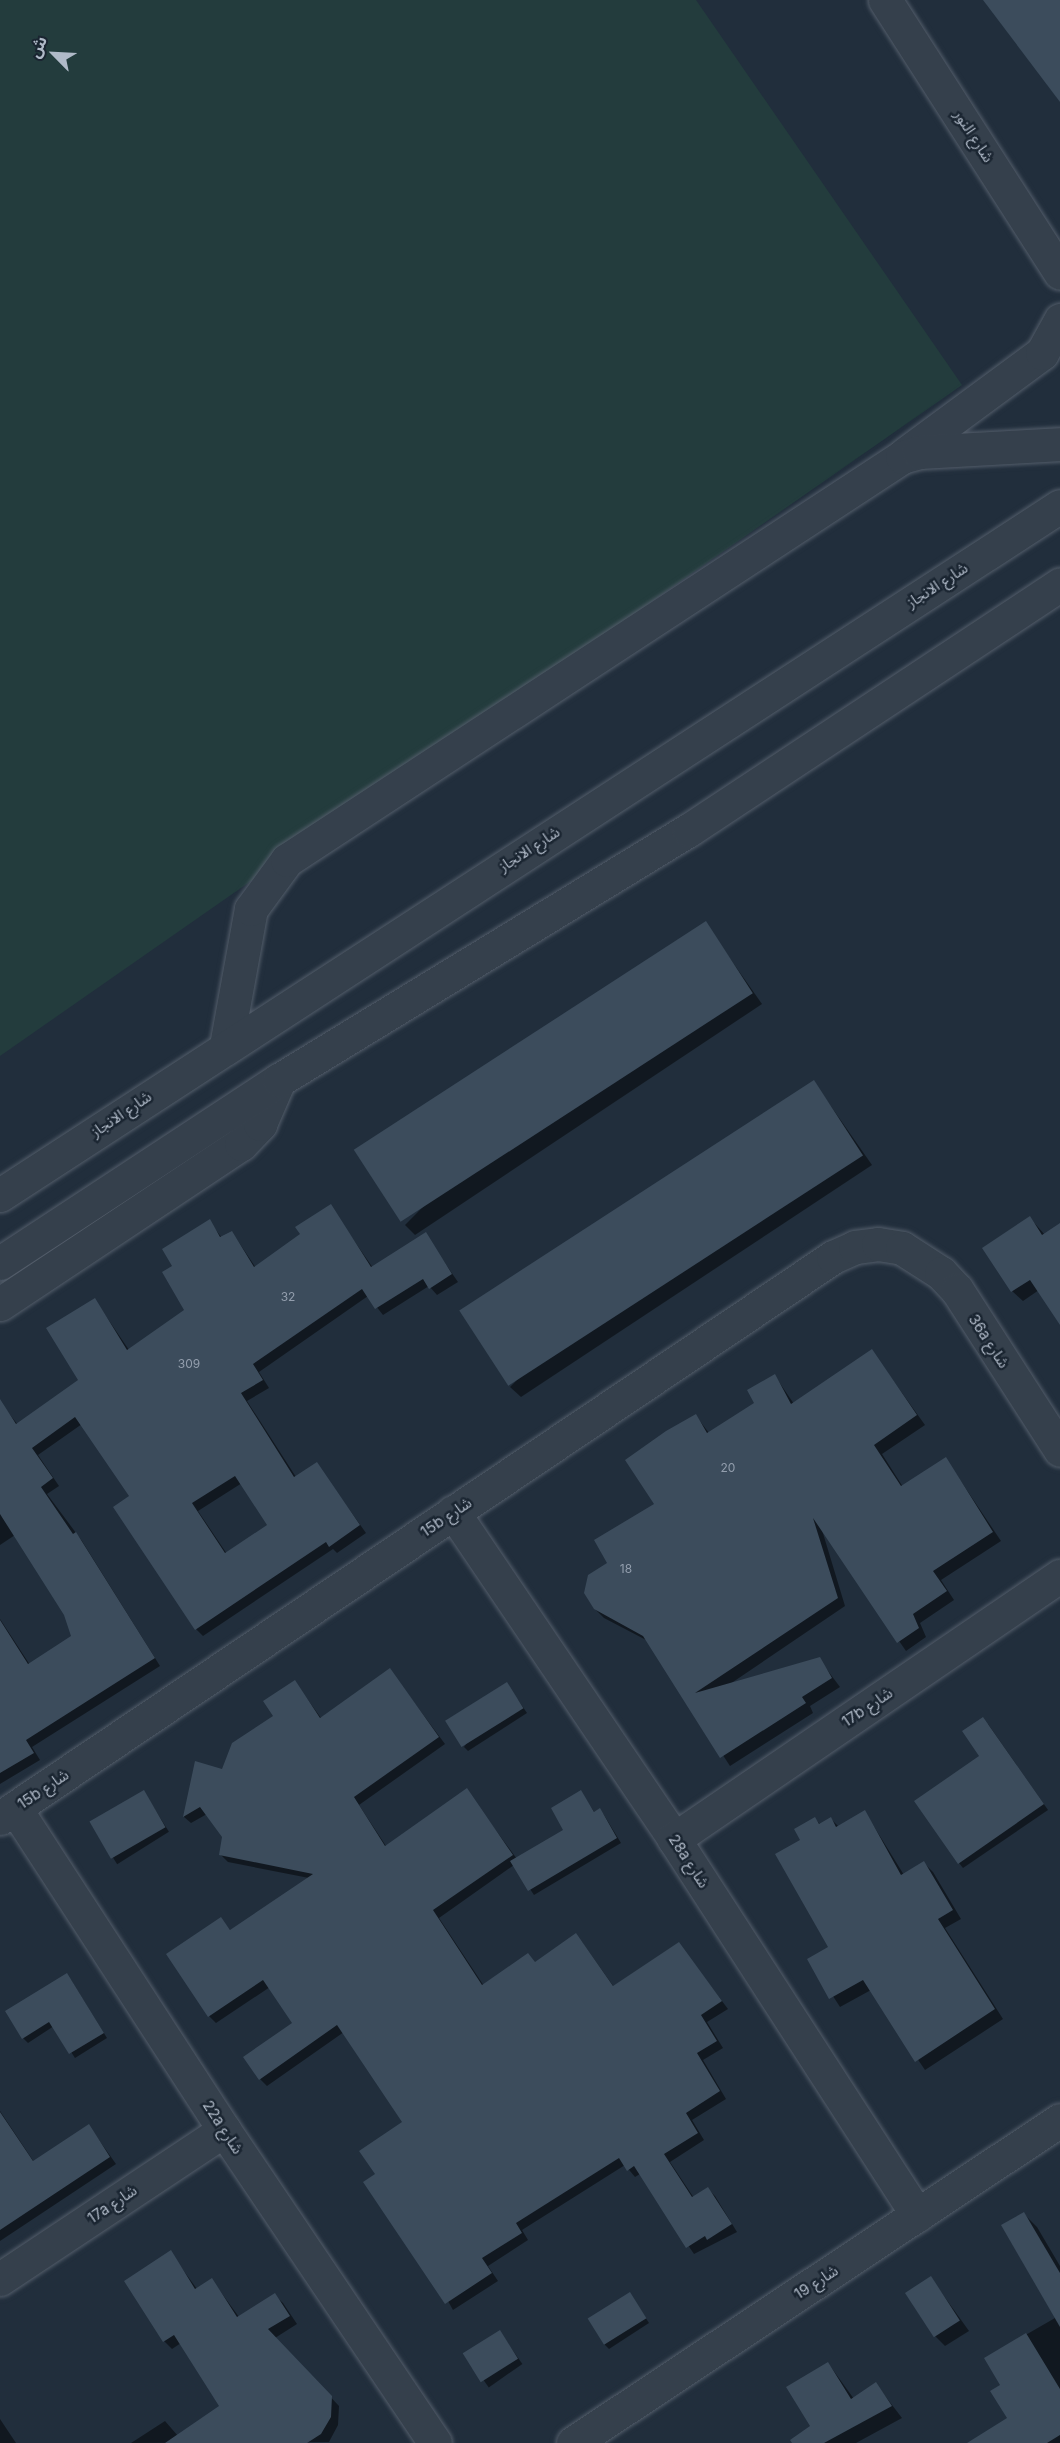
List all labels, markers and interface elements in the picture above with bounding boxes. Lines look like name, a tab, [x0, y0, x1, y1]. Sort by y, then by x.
north arrow	[24, 24, 84, 84]
text: ش	[24, 33, 51, 61]
street label: شارع النور	[950, 107, 998, 165]
street label: شارع الانجاز	[903, 559, 971, 611]
street label: شارع الانجاز	[495, 823, 563, 875]
street label: شارع الانجاز	[87, 1087, 155, 1141]
house number: 32	[281, 1290, 295, 1304]
street label: 36a شارع	[965, 1311, 1013, 1371]
house number: 309	[178, 1357, 200, 1371]
house number: 20	[721, 1461, 735, 1475]
street label: 15b شارع	[417, 1493, 475, 1541]
house number: 18	[620, 1562, 632, 1576]
street label: 17b شارع	[838, 1684, 896, 1730]
street label: 15b شارع	[14, 1765, 72, 1813]
street label: 28a شارع	[665, 1831, 713, 1891]
street label: 22a شارع	[199, 2097, 247, 2157]
street label: 17a شارع	[84, 2181, 140, 2227]
street label: شارع 19	[791, 2261, 841, 2303]

